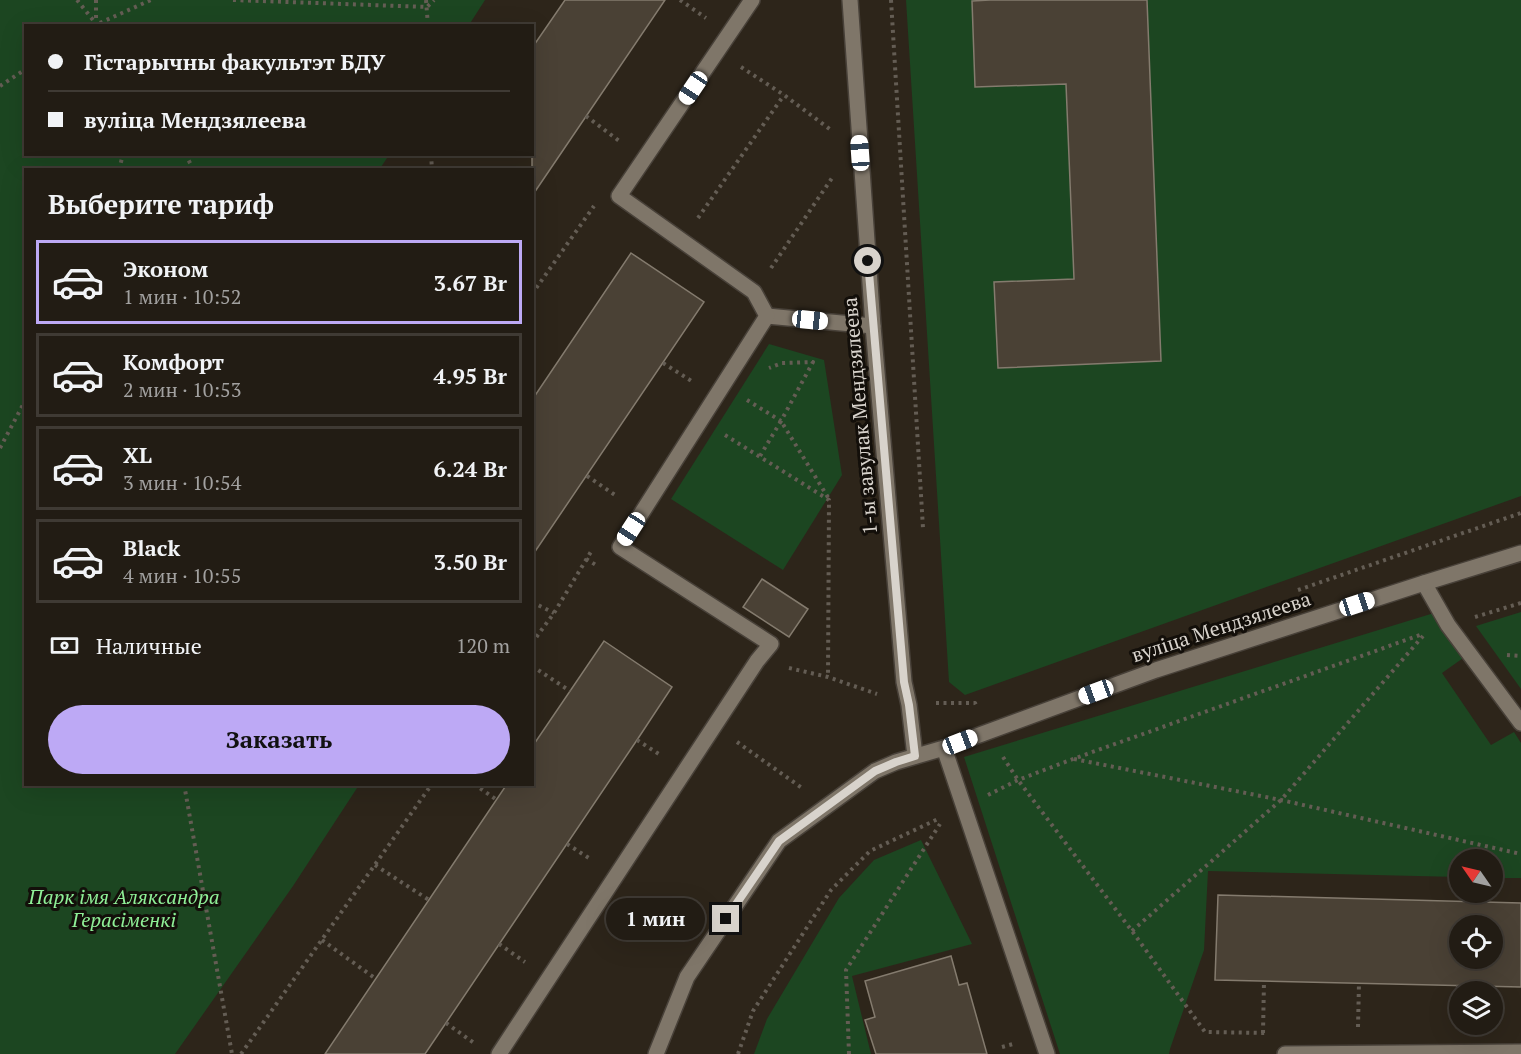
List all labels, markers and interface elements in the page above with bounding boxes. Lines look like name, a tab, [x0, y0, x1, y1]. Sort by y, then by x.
text: Гістарычны факультэт БДУ	[84, 47, 385, 76]
car	[675, 68, 711, 108]
text: вуліца Мендзялеева	[84, 105, 306, 134]
car	[850, 134, 870, 172]
text: Выберите тариф	[48, 186, 274, 222]
route start	[854, 247, 881, 274]
text: Эконом	[123, 254, 208, 283]
icon: car	[51, 255, 105, 309]
text: 3.67 Br	[433, 268, 507, 297]
text: 1 мин · 10:52	[123, 283, 241, 310]
street label: 1-ы завулак Мендзялеева	[836, 296, 883, 536]
car	[791, 309, 829, 331]
text: Комфорт	[123, 347, 224, 376]
icon: car	[51, 348, 105, 402]
text: 4.95 Br	[433, 361, 507, 390]
text: 2 мин · 10:53	[123, 376, 241, 403]
text: XL	[123, 440, 152, 469]
icon: car	[51, 441, 105, 495]
text: 6.24 Br	[433, 454, 507, 483]
text: 3 мин · 10:54	[123, 469, 241, 496]
car	[614, 509, 648, 549]
text: Black	[123, 533, 180, 562]
icon: car	[51, 534, 105, 588]
text: 3.50 Br	[433, 547, 507, 576]
text: 4 мин · 10:55	[123, 562, 241, 589]
street label: вуліца Мендзялеева	[1128, 585, 1314, 668]
car	[1337, 590, 1377, 618]
icon: cash	[48, 629, 81, 662]
text: Наличные	[96, 631, 202, 660]
text: 120 m	[456, 632, 510, 659]
car	[1076, 677, 1116, 707]
button: Заказать	[48, 705, 510, 774]
car	[940, 727, 980, 757]
north arrow	[1449, 849, 1503, 903]
map controls	[1449, 849, 1503, 1035]
park label: Парк імя Аляксандра Герасіменкі	[28, 883, 219, 933]
callout: 1 мин	[606, 898, 705, 940]
text: 1 мин	[626, 905, 685, 932]
route end	[712, 905, 739, 932]
button: locate	[1449, 915, 1503, 969]
button: layers	[1449, 981, 1503, 1035]

